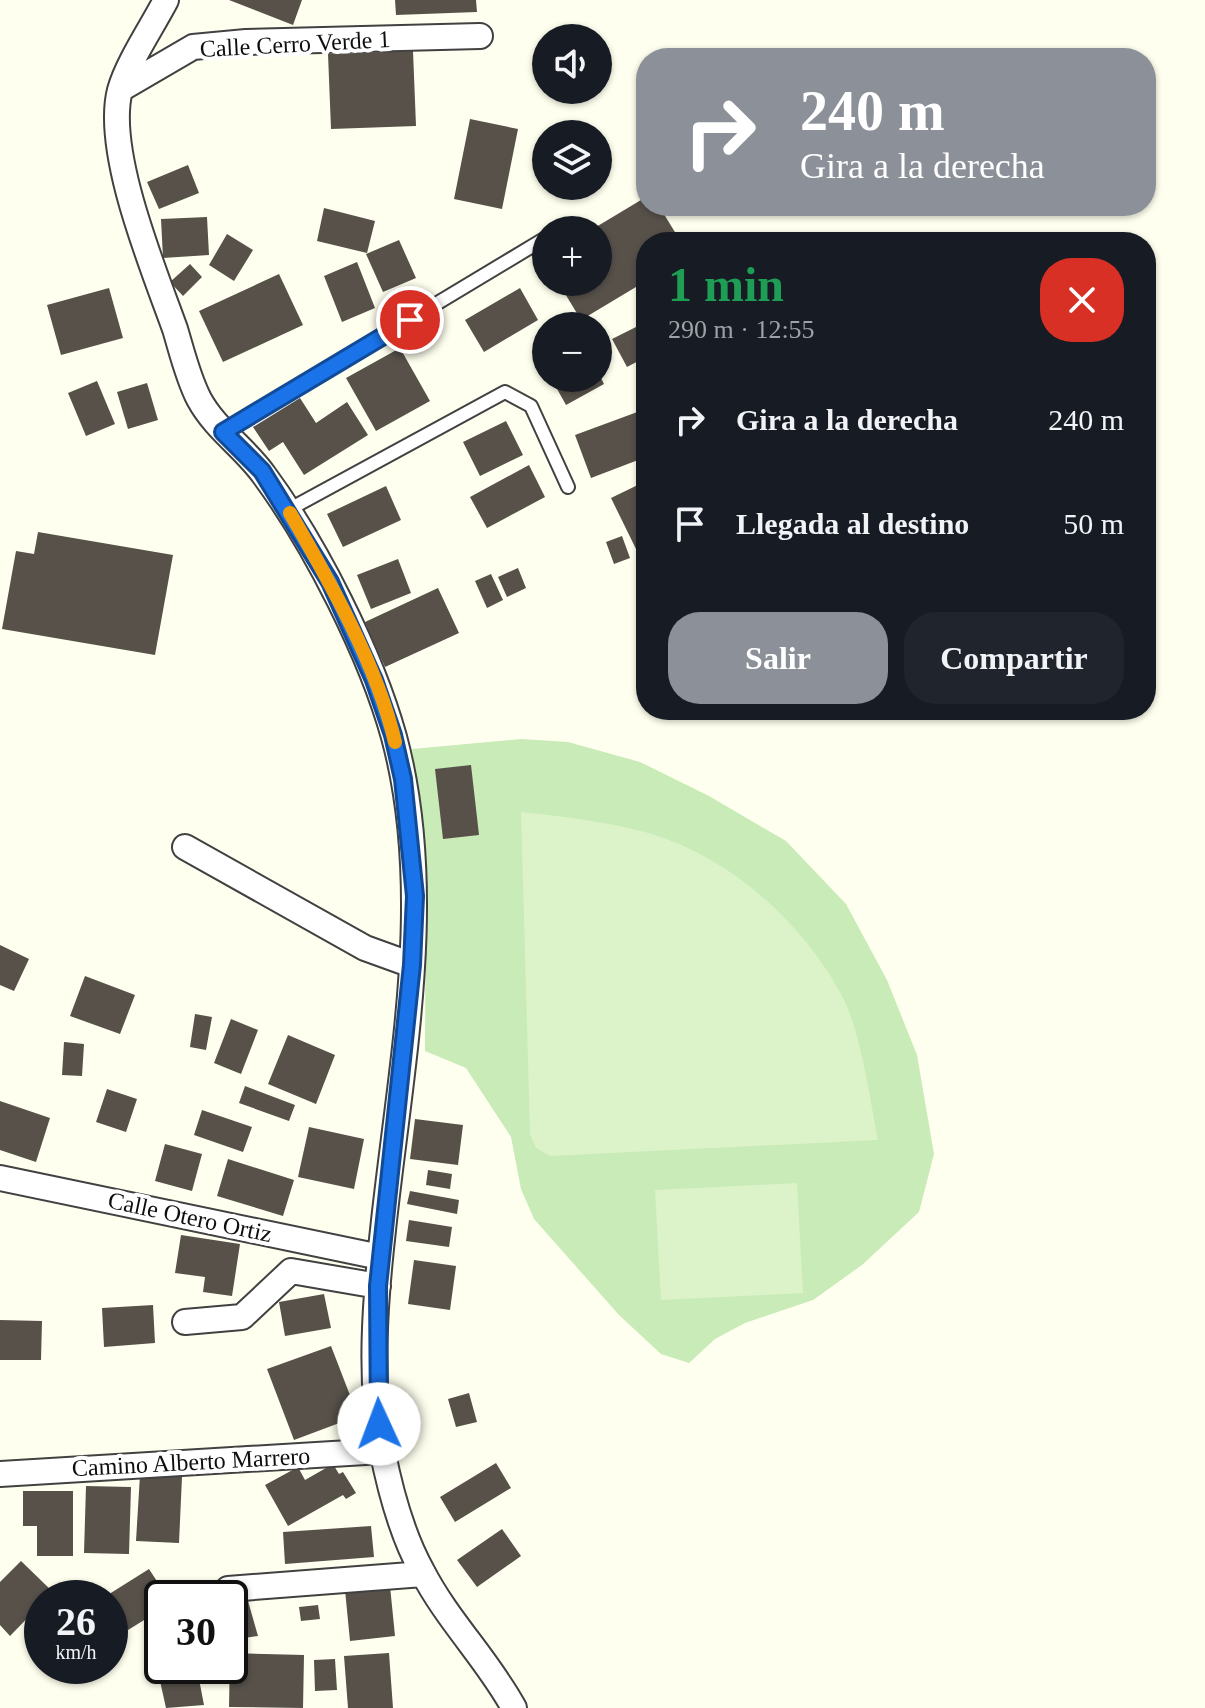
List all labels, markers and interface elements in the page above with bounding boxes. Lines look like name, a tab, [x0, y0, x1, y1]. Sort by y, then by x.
map controls	[532, 24, 612, 392]
button: sound	[532, 24, 612, 104]
street label: Calle Cerro Verde 1	[199, 26, 391, 62]
icon: right	[668, 80, 772, 184]
text: 240 m	[800, 80, 945, 142]
button: layers	[532, 120, 612, 200]
text: Gira a la derecha	[800, 146, 1045, 186]
button: +	[532, 216, 612, 296]
text: 1 min	[668, 258, 784, 311]
button: close	[1040, 258, 1124, 342]
pin	[376, 286, 444, 354]
icon: arrive	[388, 298, 432, 342]
button: −	[532, 312, 612, 392]
text: 290 m · 12:55	[668, 315, 815, 344]
icon: right	[668, 398, 712, 442]
text: Gira a la derecha	[736, 403, 958, 436]
text: 240 m	[1048, 403, 1124, 436]
icon: arrive	[668, 502, 712, 546]
text: Llegada al destino	[736, 507, 969, 540]
text: 50 m	[1063, 507, 1124, 540]
button: Salir	[668, 612, 888, 704]
button: Compartir	[904, 612, 1124, 704]
street label: Calle Otero Ortiz	[106, 1187, 274, 1247]
position arrow	[337, 1382, 421, 1466]
street label: Camino Alberto Marrero	[71, 1443, 311, 1481]
speed limit sign: 30	[144, 1580, 248, 1684]
text: 26	[56, 1599, 96, 1644]
text: km/h	[55, 1641, 97, 1663]

